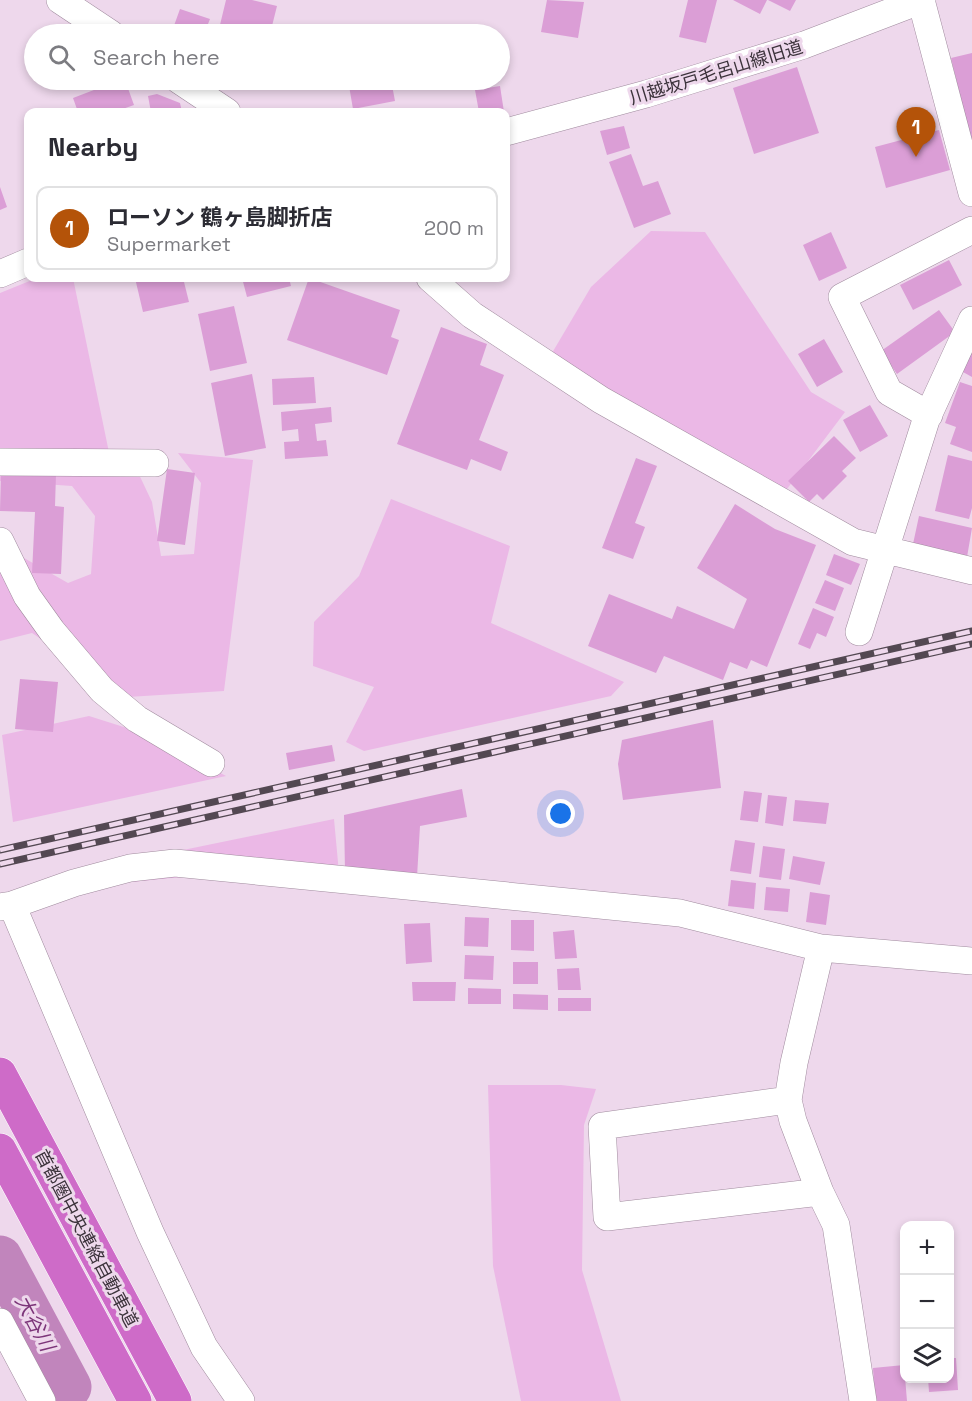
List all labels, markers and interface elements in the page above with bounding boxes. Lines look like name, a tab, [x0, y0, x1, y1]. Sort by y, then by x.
search box	[24, 24, 510, 90]
street label: 川越坂戸毛呂山線旧道	[627, 35, 805, 109]
icon: search	[45, 41, 78, 74]
text: Search here	[93, 43, 220, 71]
pin: 1	[896, 108, 936, 157]
text: Nearby	[48, 130, 138, 164]
text: ローソン 鶴ヶ島脚折店	[107, 203, 333, 231]
text: 1	[65, 215, 74, 241]
text: 200 m	[424, 215, 484, 241]
text: Supermarket	[107, 231, 231, 257]
your location	[546, 799, 575, 828]
street label: 首都圏中央連絡自動車道	[30, 1145, 144, 1331]
map controls	[900, 1221, 954, 1383]
button: +	[900, 1221, 954, 1275]
button: −	[900, 1275, 954, 1329]
water label: 大谷川	[9, 1290, 62, 1357]
button: layers	[900, 1329, 954, 1383]

